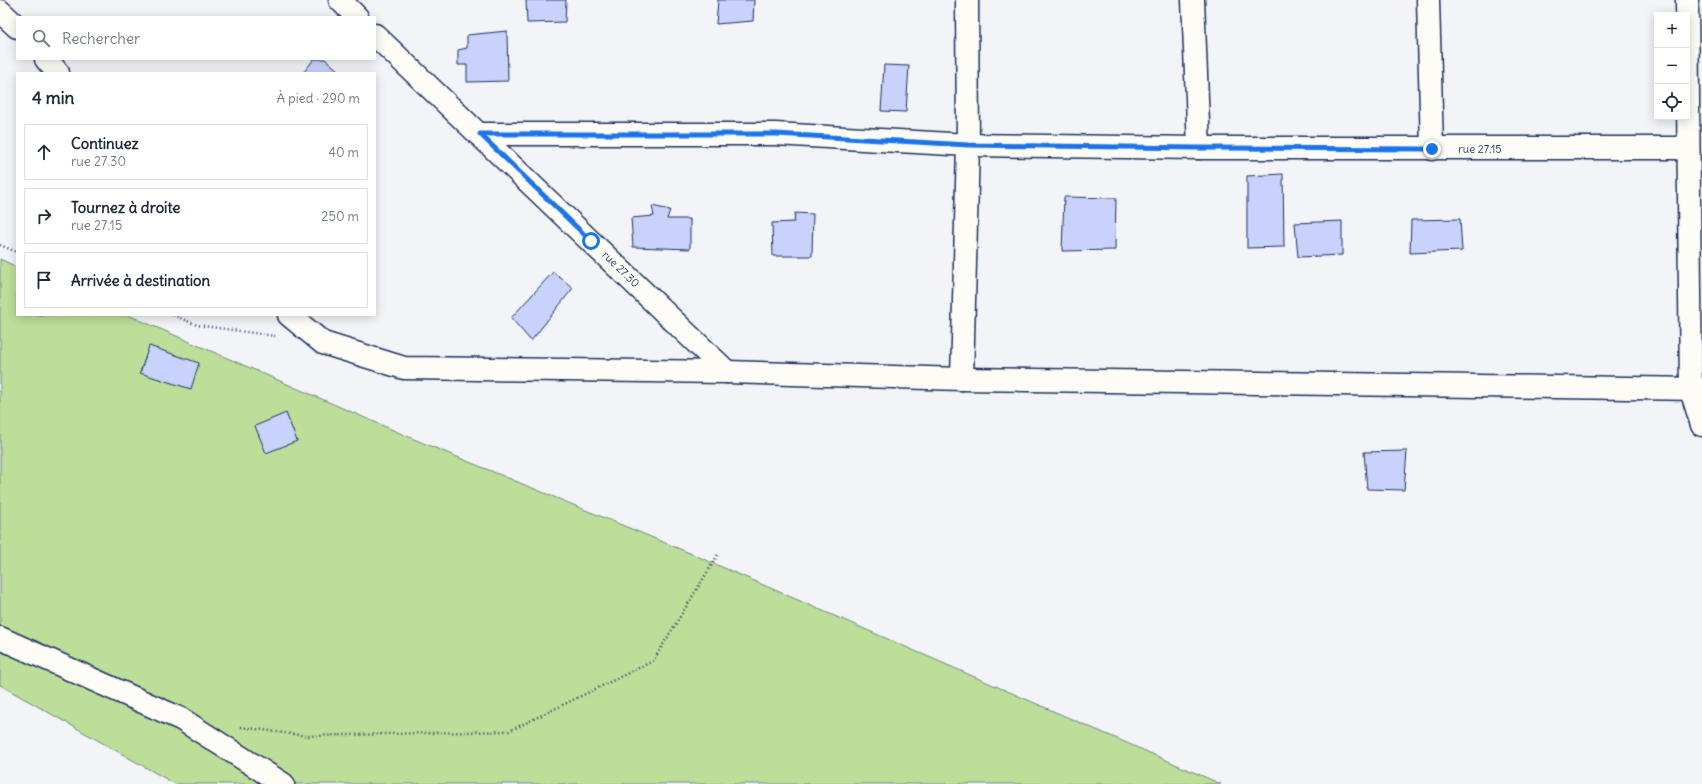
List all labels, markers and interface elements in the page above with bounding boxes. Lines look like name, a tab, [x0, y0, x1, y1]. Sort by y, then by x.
map controls	[1654, 12, 1690, 120]
button: +	[1654, 12, 1690, 48]
search box	[16, 16, 376, 60]
icon: search	[30, 27, 52, 49]
text: Rechercher	[62, 29, 140, 48]
button: −	[1654, 48, 1690, 84]
button: locate	[1654, 84, 1690, 120]
text: 4 min	[32, 87, 74, 109]
text: À pied · 290 m	[277, 90, 360, 107]
text: Continuez	[71, 134, 139, 153]
route end	[1423, 140, 1441, 158]
icon: ahead	[33, 141, 55, 163]
street label: rue 27.15	[1458, 142, 1502, 156]
text: 40 m	[328, 144, 359, 161]
text: rue 27.30	[71, 153, 126, 170]
text: Tournez à droite	[71, 198, 180, 217]
icon: right	[33, 205, 55, 227]
text: 250 m	[321, 208, 359, 225]
text: rue 27.15	[71, 217, 122, 234]
route start	[582, 232, 600, 250]
street label: rue 27.30	[599, 248, 643, 290]
icon: arrive	[33, 269, 55, 291]
text: Arrivée à destination	[71, 271, 210, 290]

